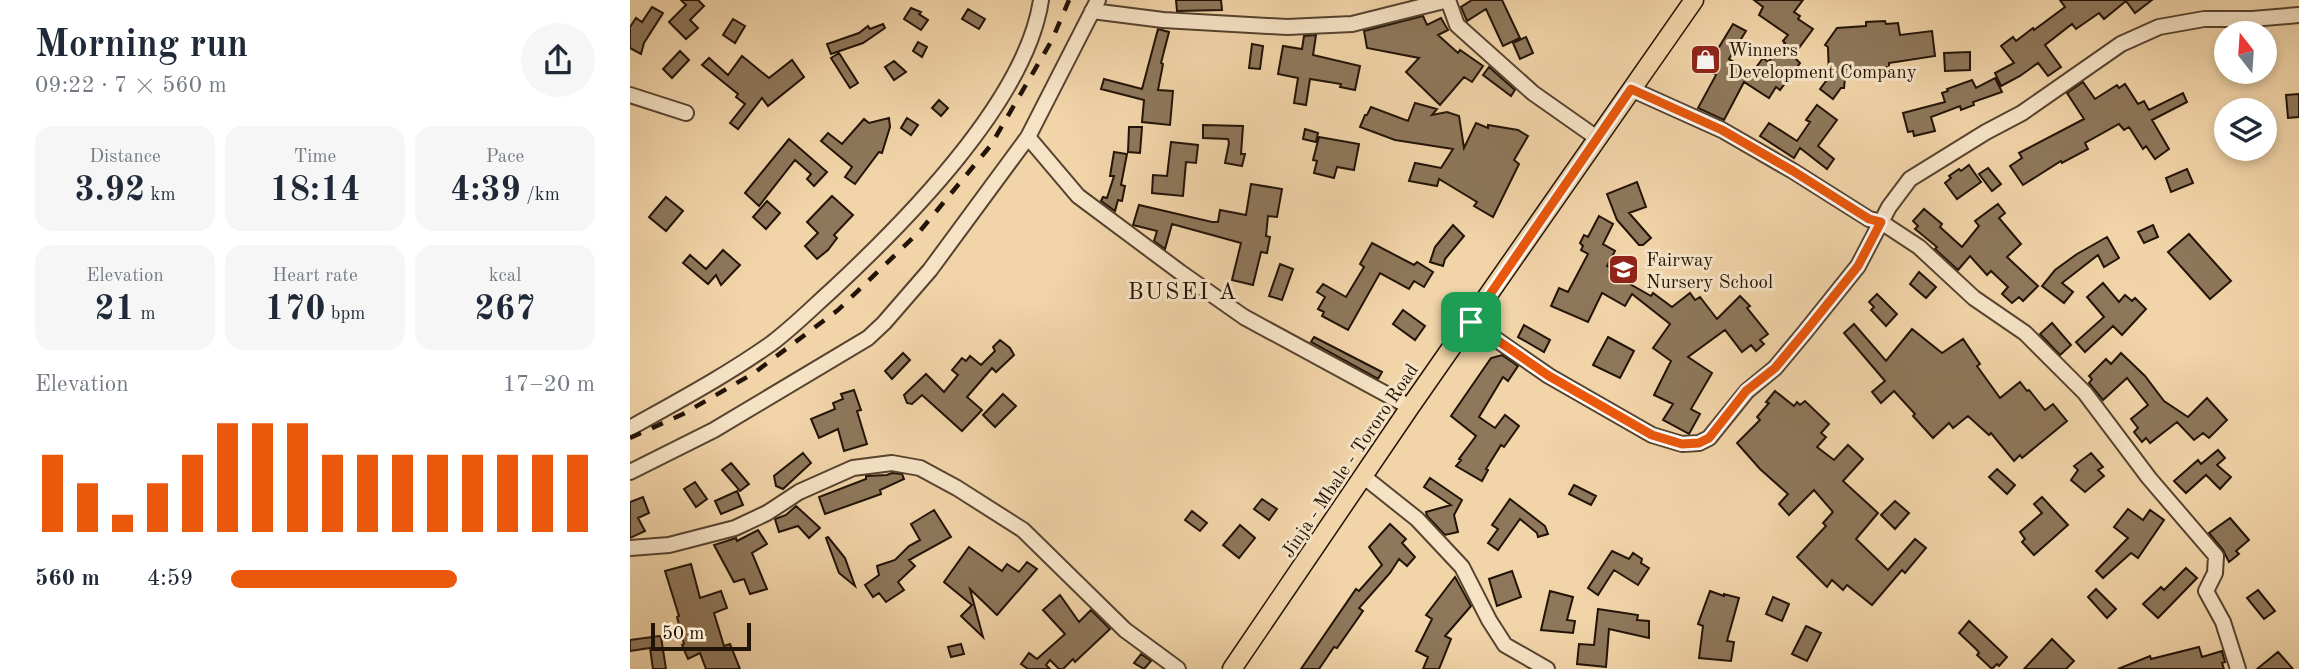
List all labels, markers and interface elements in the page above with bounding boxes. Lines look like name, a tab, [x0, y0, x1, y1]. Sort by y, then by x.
north arrow	[2214, 21, 2277, 84]
map controls	[2214, 21, 2277, 161]
button: share	[521, 23, 595, 97]
text: Morning run	[35, 27, 248, 65]
place label: Winners Development Company	[1728, 42, 1917, 83]
shop icon: Winners Development Company	[1688, 43, 1722, 77]
text: 09:22 · 7 × 560 m	[35, 74, 227, 97]
button: layers	[2214, 98, 2277, 161]
text: Distance	[89, 148, 161, 167]
text: Time	[294, 148, 336, 167]
text: Pace	[486, 148, 524, 167]
text: 3.92	[75, 173, 145, 208]
text: 18:14	[269, 173, 361, 208]
text: 4:39	[450, 173, 521, 208]
text: km	[145, 186, 176, 205]
text: /km	[521, 186, 560, 205]
place label: Fairway Nursery School	[1646, 252, 1773, 293]
school or university icon: Fairway Nursery School	[1606, 253, 1640, 287]
text: Elevation	[86, 267, 164, 286]
text: Heart rate	[272, 267, 358, 286]
text: kcal	[489, 267, 521, 286]
district label: BUSEI A	[1128, 281, 1238, 304]
text: 21	[94, 292, 135, 327]
text: 170	[265, 292, 325, 327]
text: 267	[475, 292, 535, 327]
pin	[1441, 292, 1501, 352]
icon: arrive	[1452, 303, 1490, 341]
text: m	[135, 305, 156, 324]
text: bpm	[325, 305, 365, 324]
street label: Jinja - Mbale - Tororo Road	[1279, 361, 1423, 562]
text: Elevation	[35, 373, 129, 396]
text: 17–20 m	[503, 373, 595, 396]
text: 560 m	[35, 567, 100, 590]
text: 4:59	[147, 567, 193, 590]
scale bar	[651, 620, 751, 652]
text: 50 m	[662, 625, 704, 644]

